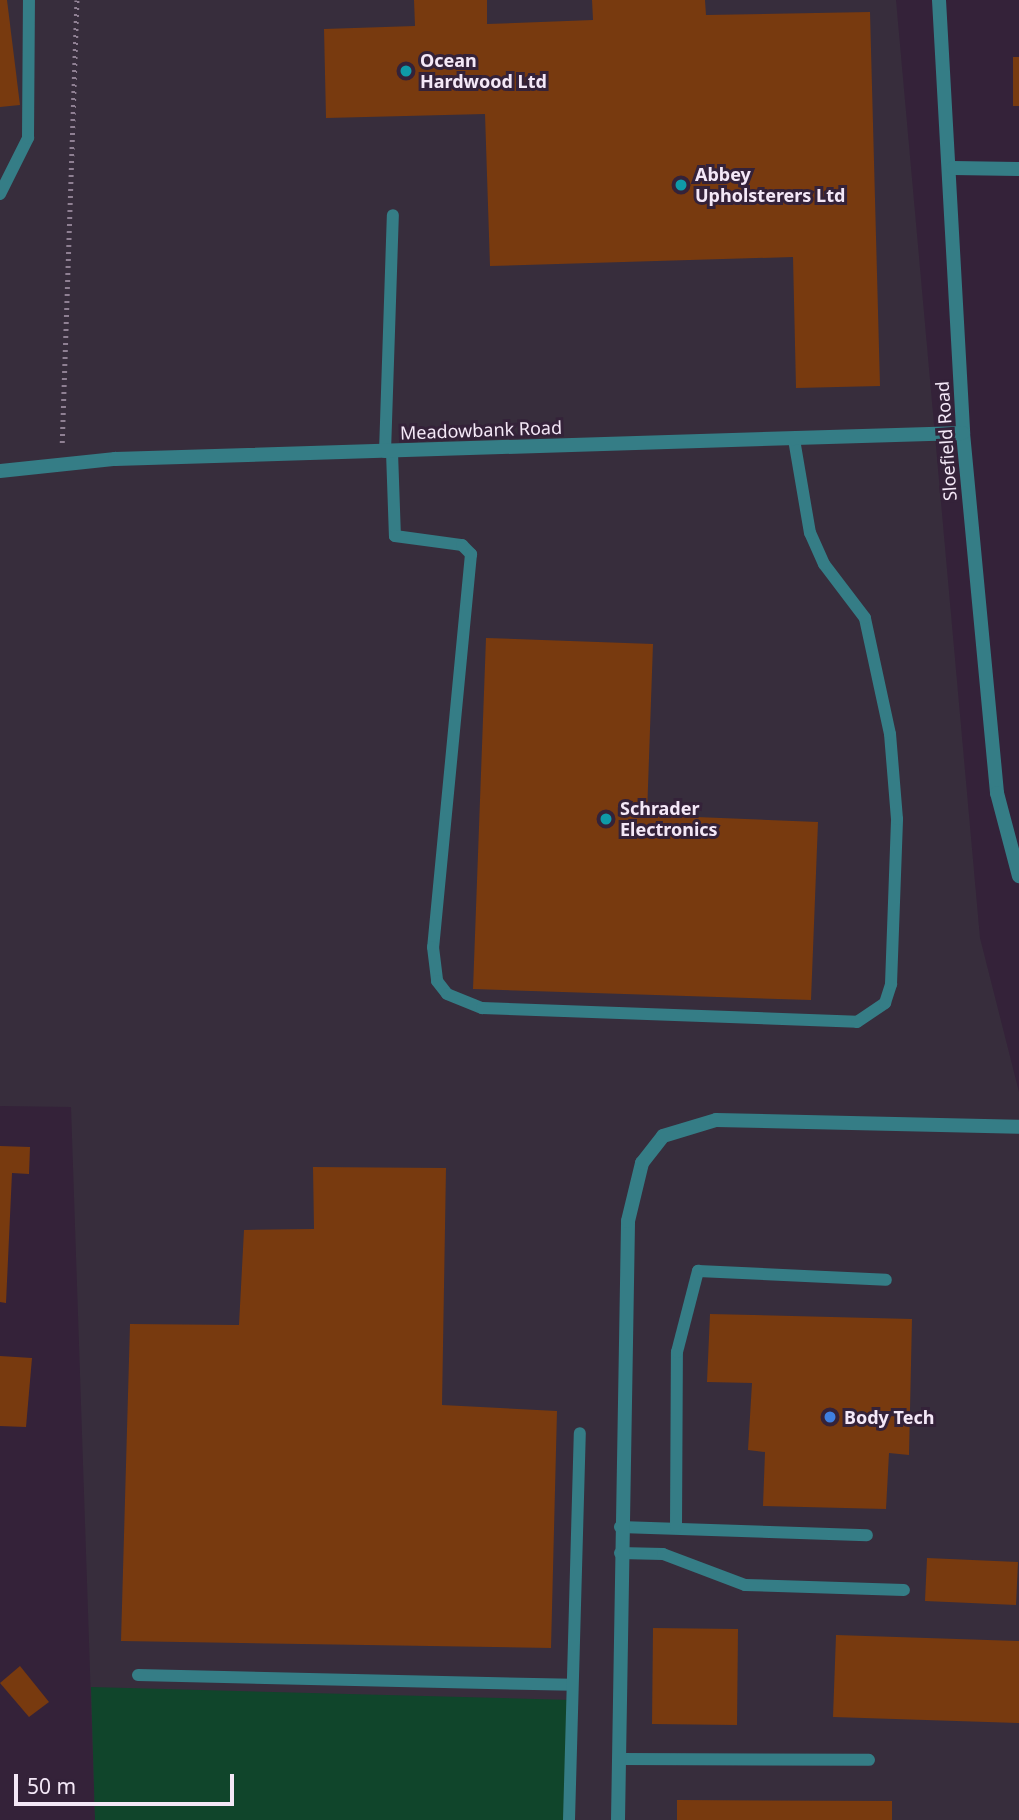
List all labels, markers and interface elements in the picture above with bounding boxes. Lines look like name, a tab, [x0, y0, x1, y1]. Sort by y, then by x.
place label: Ocean Hardwood Ltd	[420, 50, 547, 92]
marker: Ocean Hardwood Ltd	[398, 63, 414, 79]
place label: Abbey Upholsterers Ltd	[695, 164, 845, 206]
marker: Abbey Upholsterers Ltd	[673, 177, 689, 193]
street label: Sloefield Road	[931, 380, 961, 502]
street label: Meadowbank Road	[400, 416, 562, 444]
place label: Schrader Electronics	[620, 798, 718, 840]
marker: Schrader Electronics	[598, 811, 614, 827]
place label: Body Tech	[844, 1406, 934, 1428]
marker: Body Tech	[822, 1409, 838, 1425]
scale bar	[18, 1760, 238, 1804]
text: 50 m	[27, 1772, 76, 1800]

